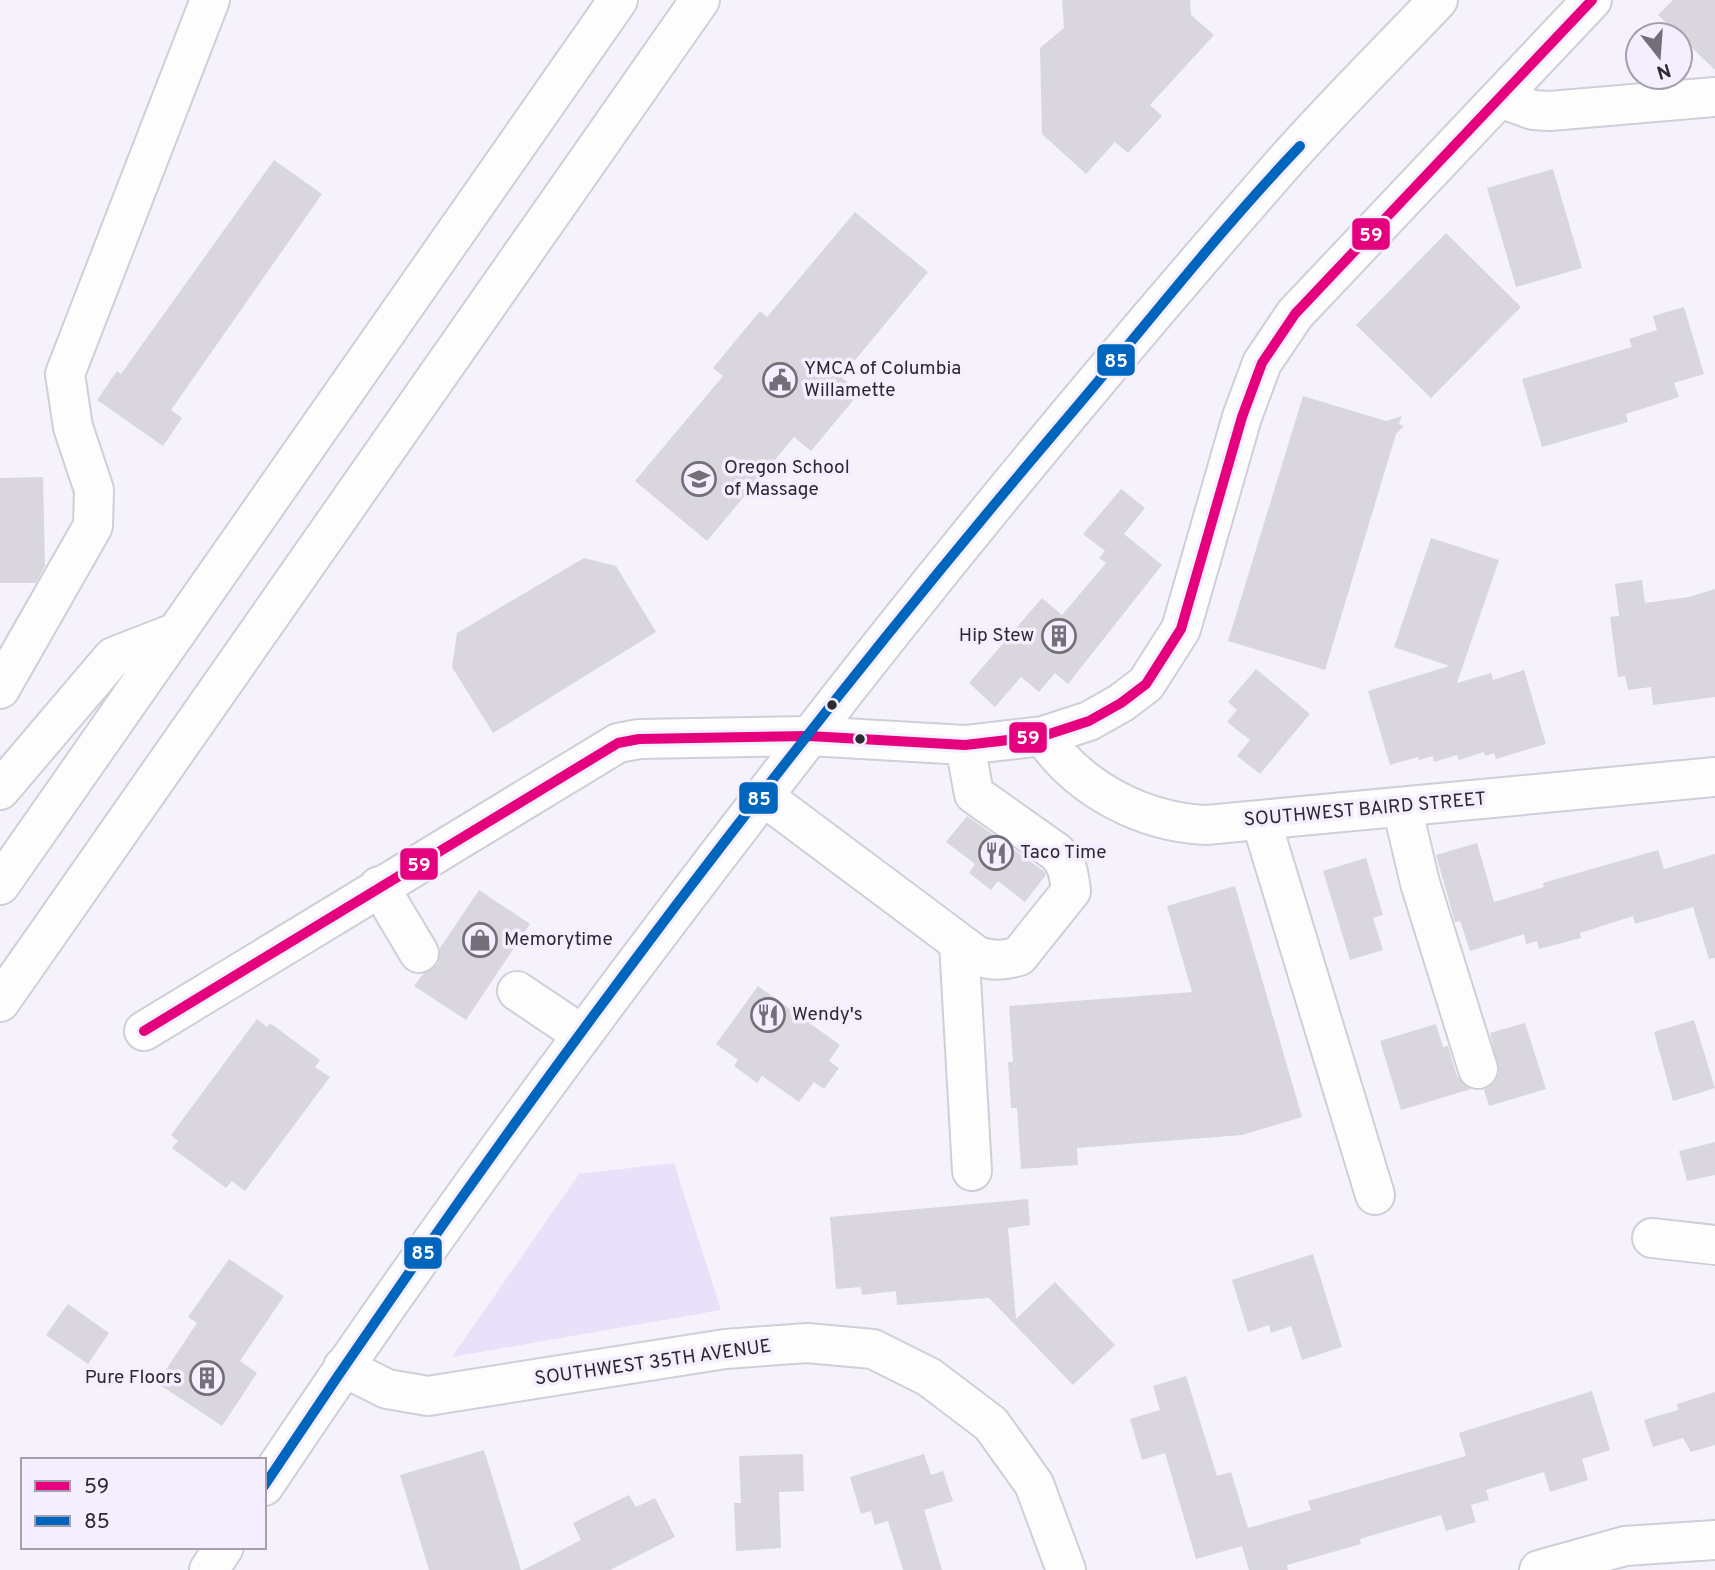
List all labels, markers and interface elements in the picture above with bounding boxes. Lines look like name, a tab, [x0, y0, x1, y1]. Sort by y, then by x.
north arrow	[1624, 21, 1694, 91]
text: N	[1653, 57, 1673, 84]
line badge: 59	[1351, 217, 1391, 251]
text: 59	[1359, 224, 1383, 248]
line badge: 85	[1096, 343, 1136, 377]
text: 85	[1104, 350, 1128, 374]
place label: YMCA of Columbia Willamette	[804, 357, 961, 403]
public building icon: YMCA of Columbia Willamette	[761, 361, 799, 399]
place label: Oregon School of Massage	[724, 456, 850, 502]
school or university icon: Oregon School of Massage	[680, 460, 718, 498]
building icon: Hip Stew	[1040, 617, 1078, 655]
place label: Hip Stew	[959, 624, 1034, 648]
unlabelled marker	[825, 698, 839, 712]
line badge: 59	[1008, 721, 1048, 754]
text: 59	[1016, 727, 1040, 751]
unlabelled marker	[853, 732, 867, 746]
line badge: 85	[738, 781, 779, 815]
street label: SOUTHWEST BAIRD STREET	[1243, 787, 1487, 833]
text: 85	[747, 788, 771, 812]
restaurant icon: Taco Time	[977, 834, 1015, 872]
place label: Taco Time	[1020, 841, 1107, 865]
line badge: 59	[399, 847, 439, 881]
text: 59	[407, 854, 431, 878]
shop icon: Memorytime	[461, 921, 499, 959]
place label: Memorytime	[504, 928, 613, 952]
restaurant icon: Wendy's	[749, 996, 787, 1034]
place label: Wendy's	[792, 1003, 863, 1027]
line badge: 85	[403, 1236, 443, 1270]
text: 85	[411, 1242, 435, 1266]
street label: SOUTHWEST 35TH AVENUE	[533, 1335, 773, 1391]
building icon: Pure Floors	[188, 1359, 226, 1397]
place label: Pure Floors	[85, 1366, 182, 1390]
legend	[21, 1458, 266, 1549]
text: 59	[84, 1474, 109, 1501]
text: 85	[84, 1509, 110, 1536]

